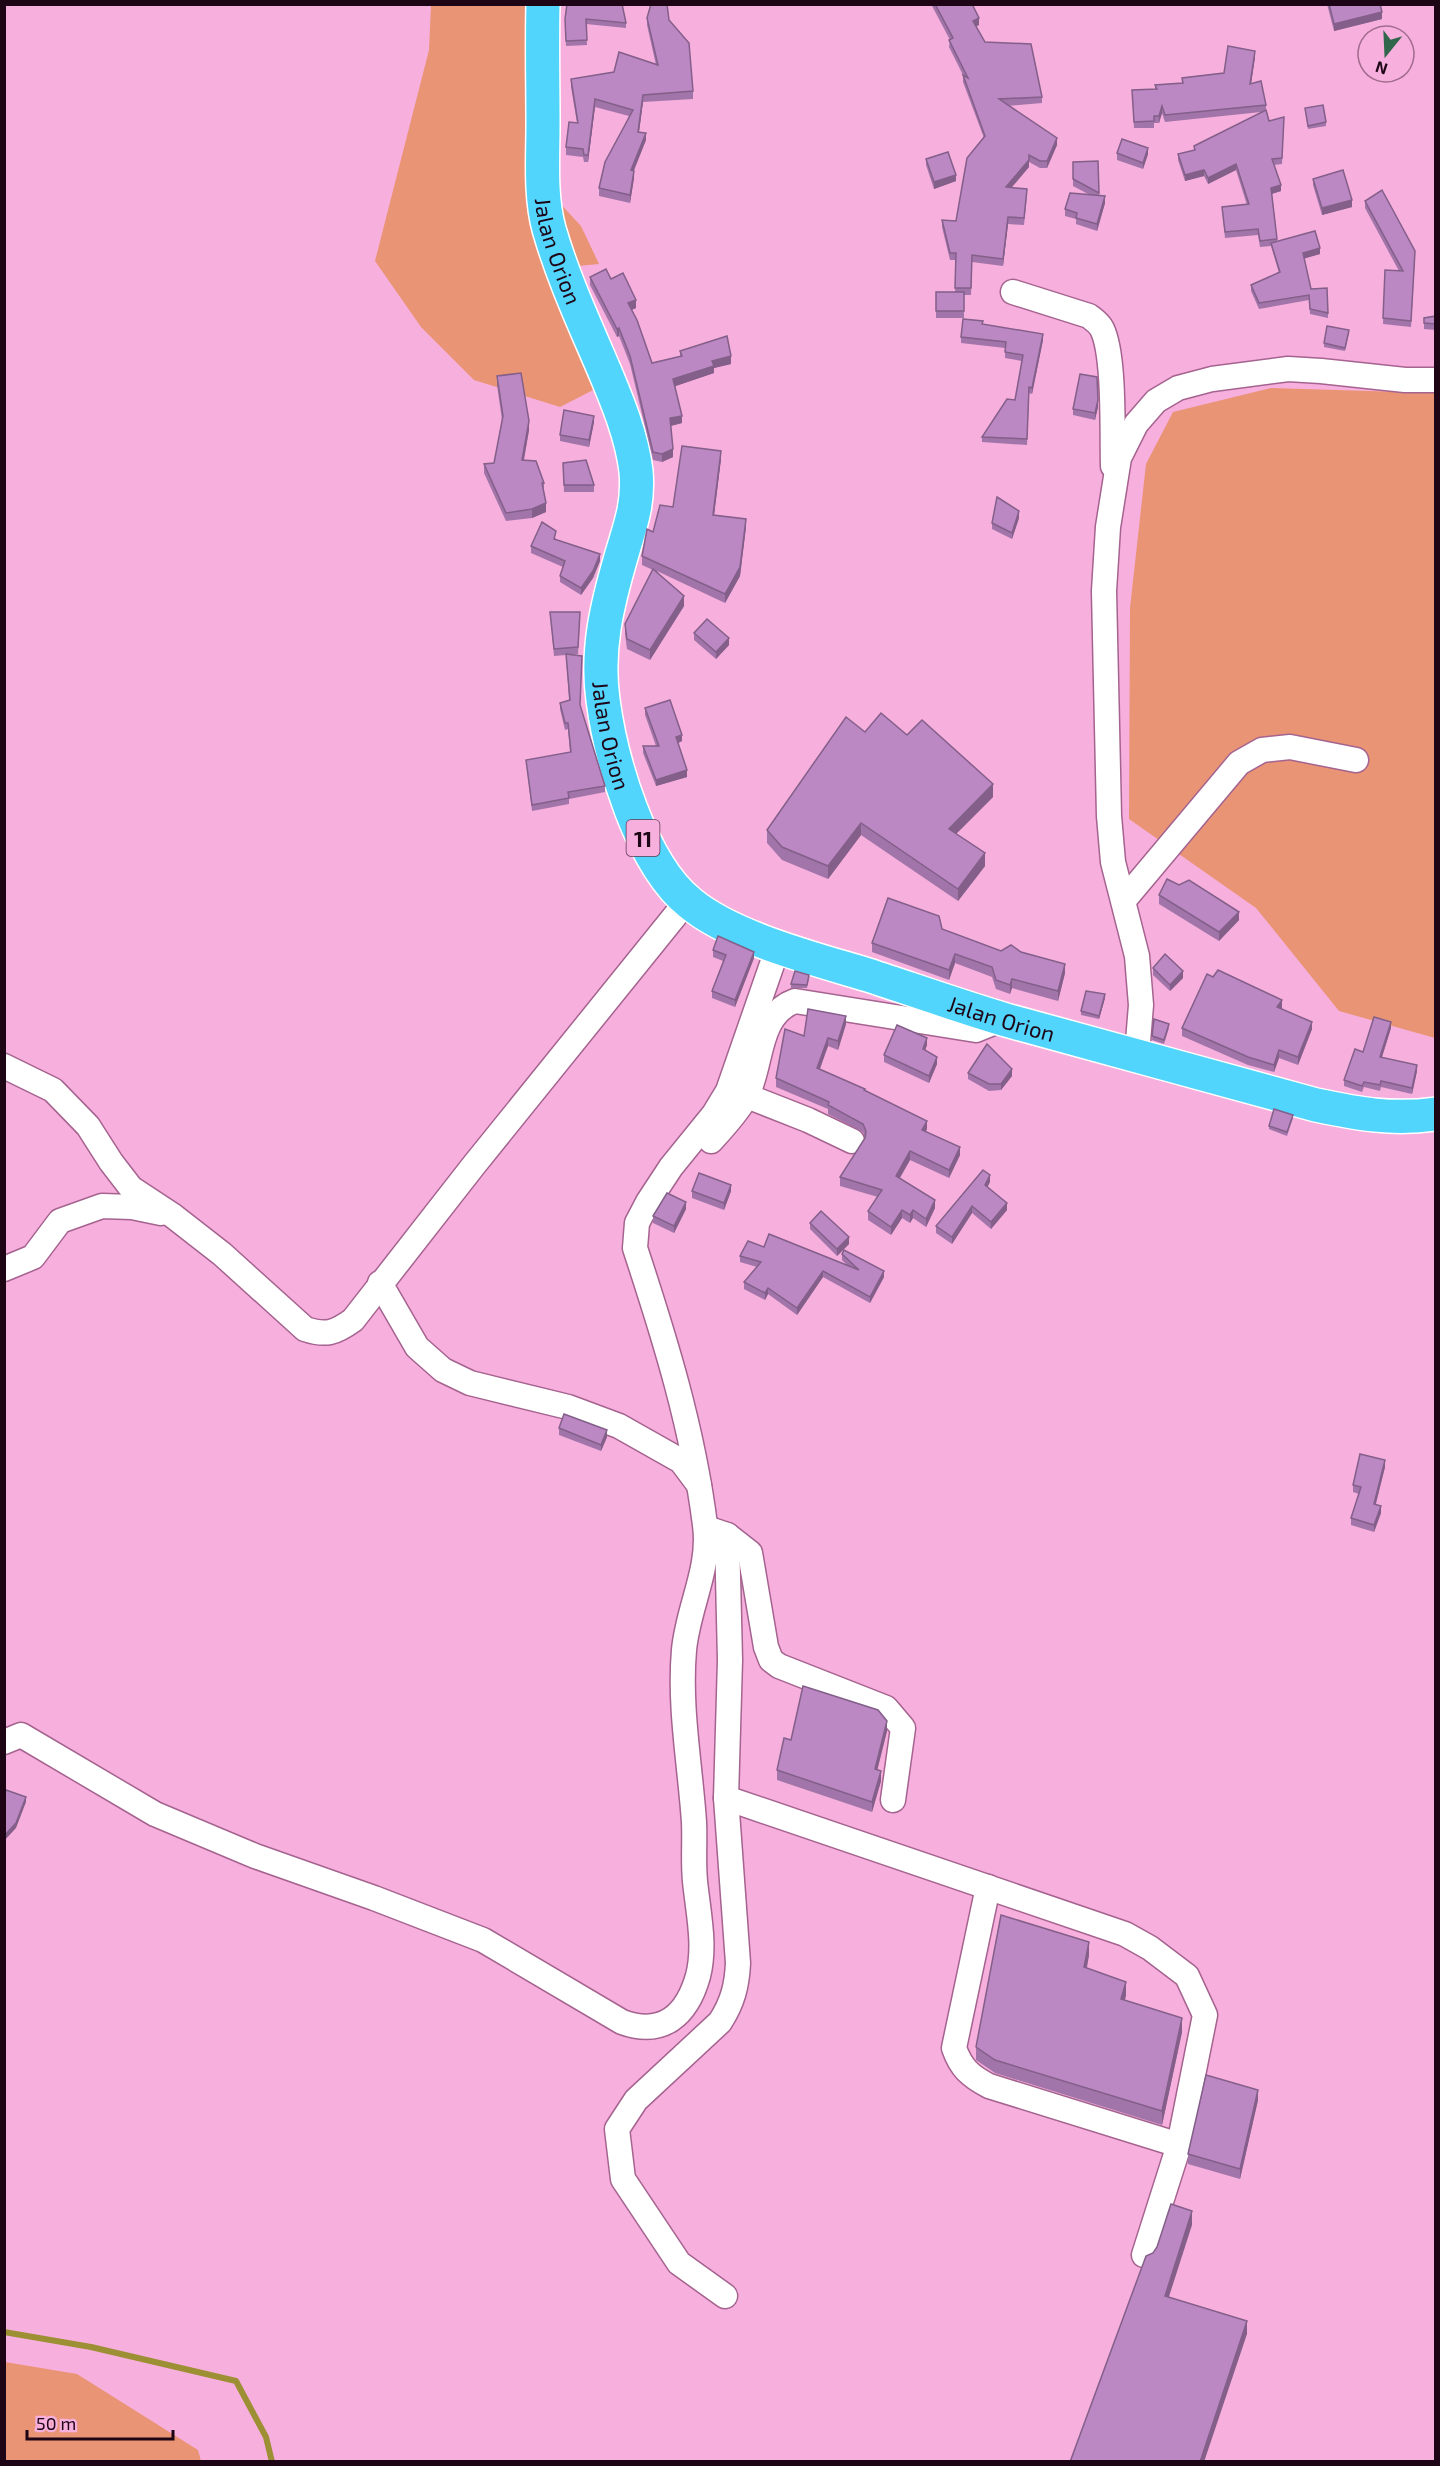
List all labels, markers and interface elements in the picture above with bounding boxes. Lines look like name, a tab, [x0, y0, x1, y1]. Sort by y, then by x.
north arrow	[1356, 24, 1416, 84]
text: N	[1373, 58, 1390, 80]
street label: Jalan Orion	[531, 197, 587, 308]
street label: Jalan Orion	[588, 681, 636, 793]
road number: 11	[626, 820, 660, 856]
street label: Jalan Orion	[945, 990, 1058, 1046]
scale bar	[27, 2403, 172, 2441]
text: 50 m	[36, 2412, 76, 2434]

